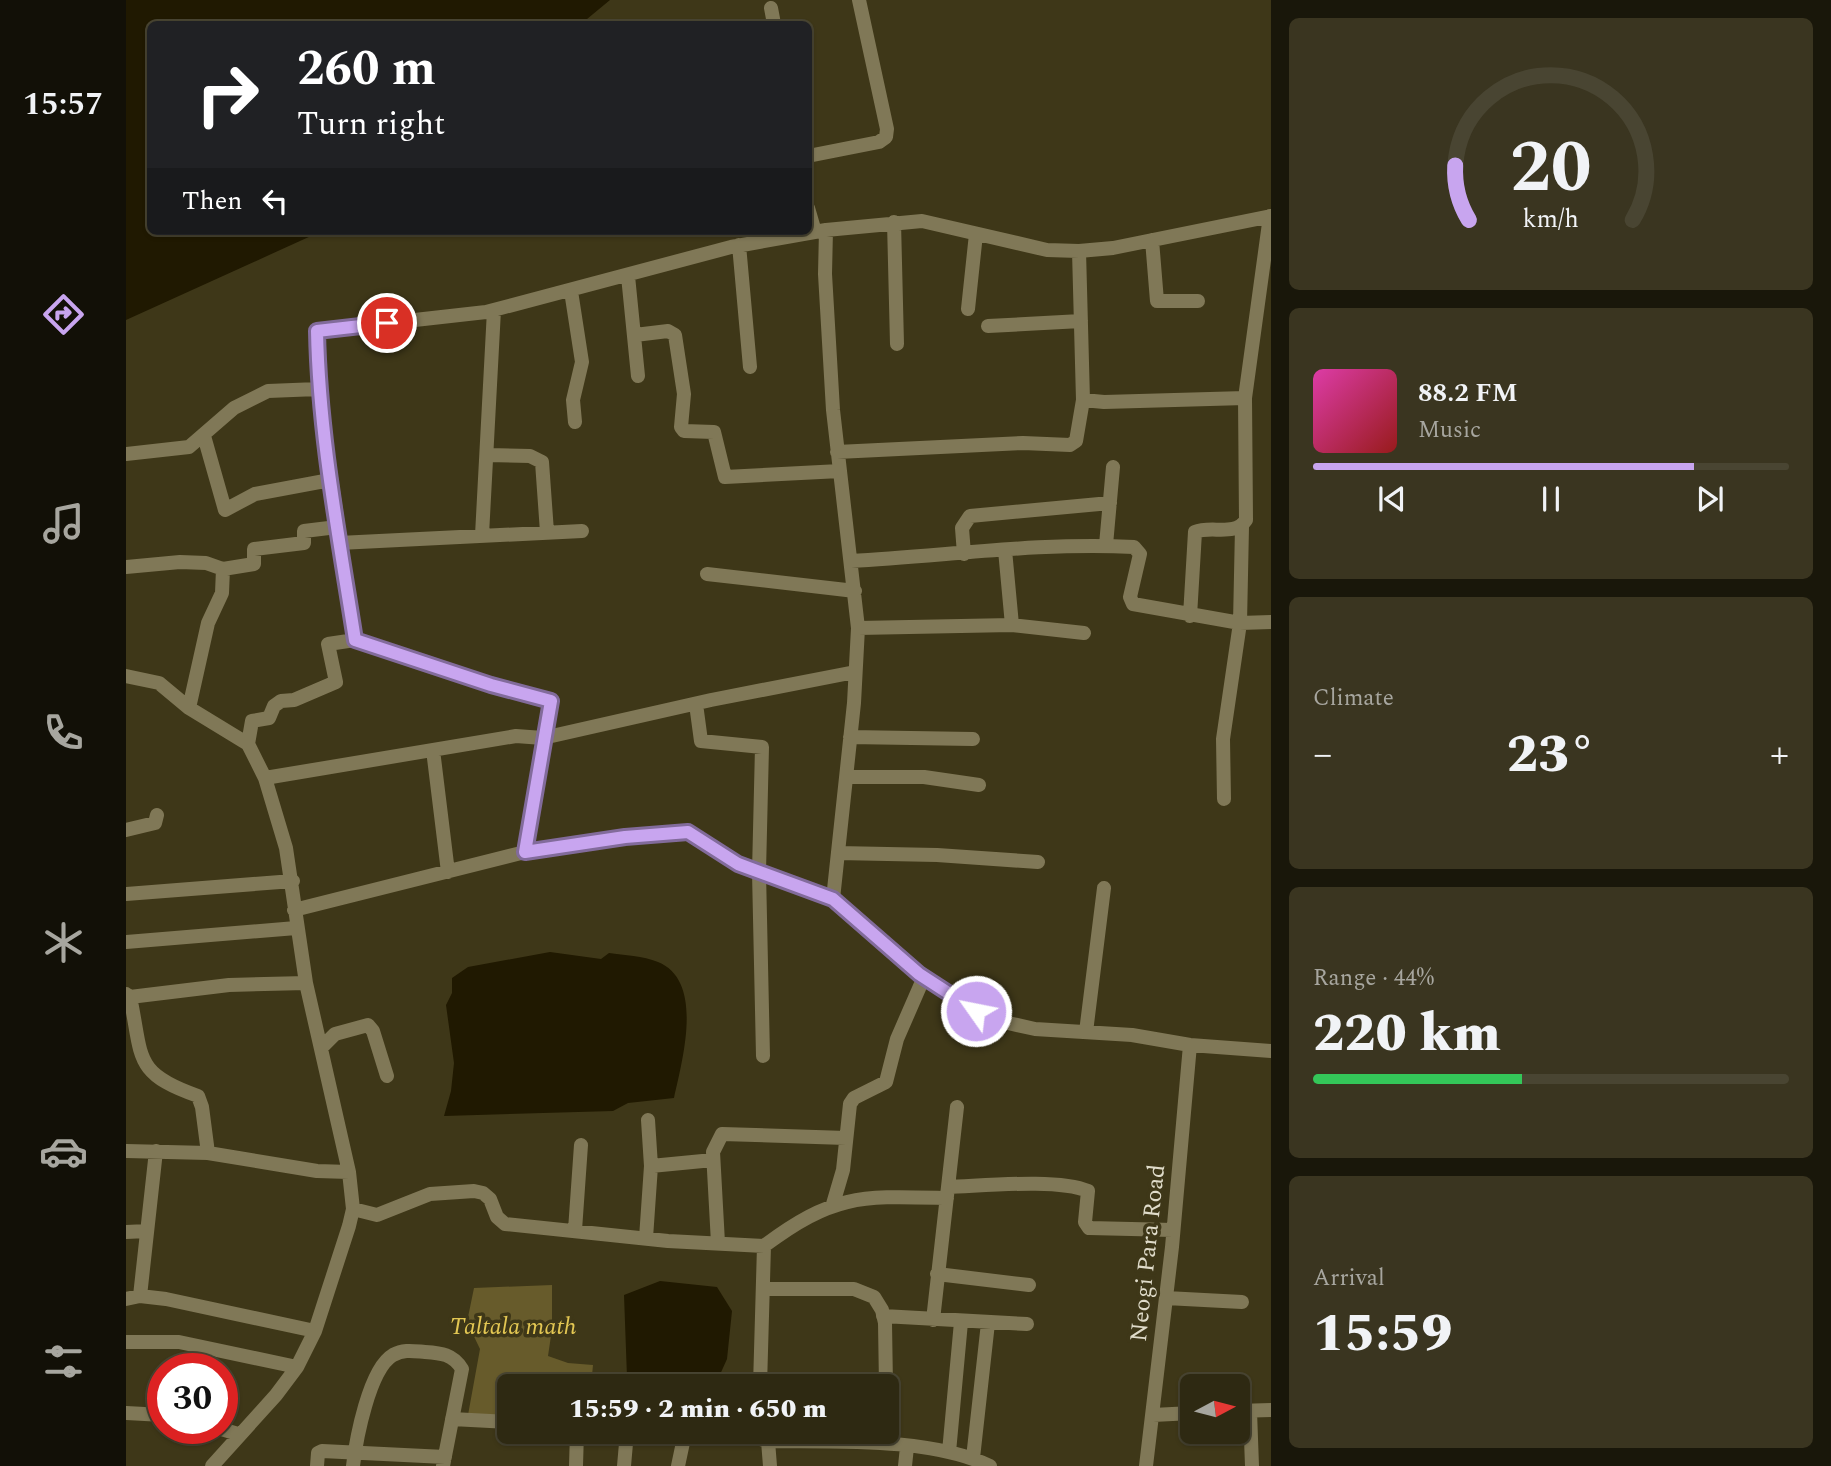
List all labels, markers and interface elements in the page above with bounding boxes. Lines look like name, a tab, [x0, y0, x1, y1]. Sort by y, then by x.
text: 260 m	[297, 32, 436, 107]
icon: right	[182, 49, 273, 140]
text: 15:57	[23, 80, 103, 129]
text: Turn right	[297, 100, 445, 149]
text: 20	[1510, 113, 1592, 224]
text: Then	[182, 181, 242, 221]
icon: left	[256, 182, 294, 220]
text: km/h	[1523, 201, 1579, 239]
icon: directions	[39, 290, 88, 339]
pin	[357, 293, 417, 353]
icon: arrive	[368, 304, 406, 342]
text: 88.2 FM	[1418, 373, 1518, 413]
text: Music	[1418, 413, 1481, 448]
icon: previous	[1373, 480, 1411, 518]
icon: pause	[1532, 480, 1570, 518]
icon: next	[1691, 480, 1729, 518]
icon: music	[39, 499, 88, 548]
text: Climate	[1313, 681, 1394, 716]
icon: phone	[39, 708, 88, 757]
text: 23°	[1507, 716, 1595, 795]
text: −	[1313, 726, 1332, 784]
text: +	[1770, 726, 1789, 784]
icon: climate	[39, 918, 88, 967]
text: Range · 44%	[1313, 961, 1434, 996]
position arrow	[939, 974, 1013, 1048]
text: 220 km	[1313, 995, 1501, 1074]
icon: car	[39, 1127, 88, 1176]
street label: Neogi Para Road	[1121, 1162, 1175, 1344]
text: Arrival	[1313, 1261, 1385, 1296]
text: 15:59	[1313, 1295, 1452, 1374]
park label: Taltala math	[450, 1309, 576, 1345]
icon: filters	[39, 1337, 88, 1386]
speed limit sign: 30	[147, 1353, 238, 1444]
north arrow	[1180, 1374, 1250, 1444]
map controls	[1180, 1374, 1250, 1444]
text: 15:59 · 2 min · 650 m	[569, 1389, 827, 1429]

